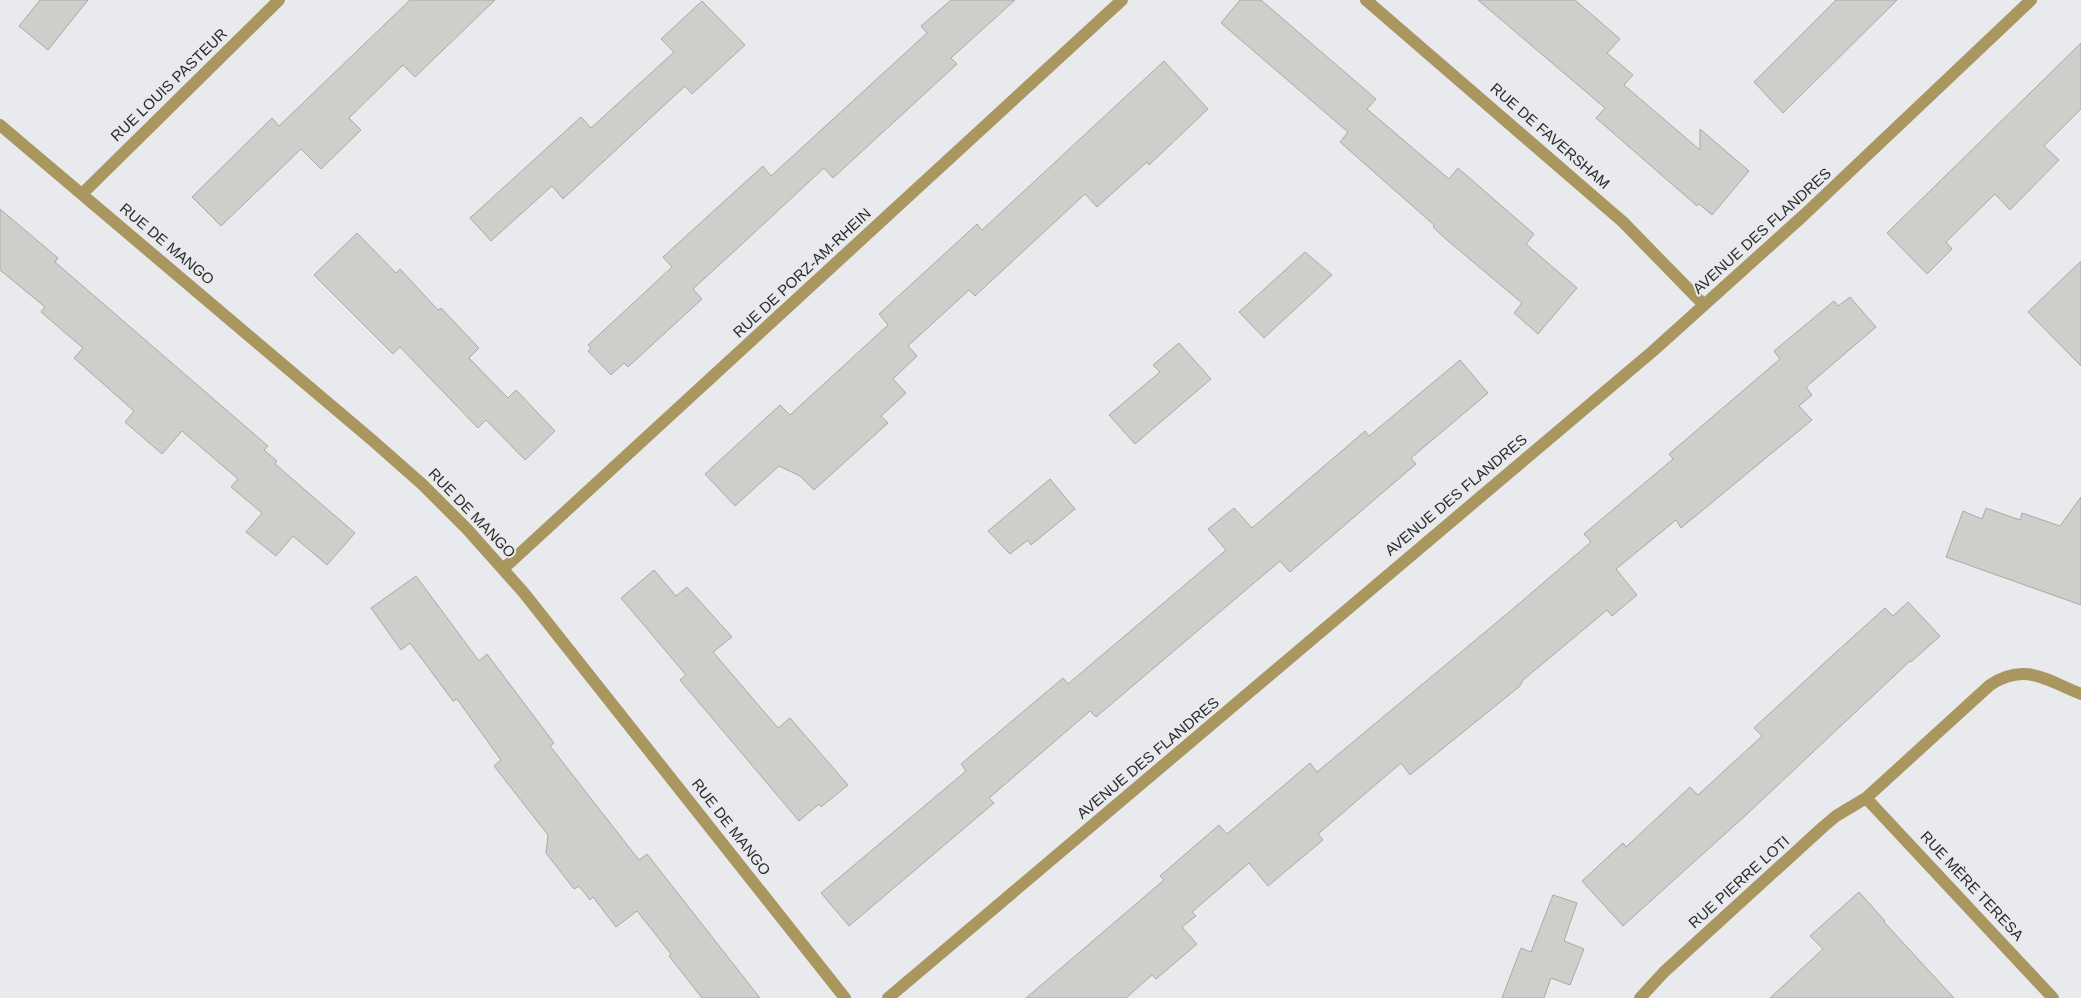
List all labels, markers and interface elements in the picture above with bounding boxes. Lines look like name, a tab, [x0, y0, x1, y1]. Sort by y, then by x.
street label: RUE LOUIS PASTEUR	[107, 25, 230, 145]
street label: RUE DE FAVERSHAM	[1487, 79, 1613, 192]
street label: AVENUE DES FLANDRES	[1689, 164, 1834, 297]
street label: RUE DE MANGO	[117, 199, 218, 288]
street label: RUE DE PORZ-AM-RHEIN	[729, 204, 874, 341]
street label: AVENUE DES FLANDRES	[1381, 430, 1530, 559]
street label: RUE DE MANGO	[425, 464, 519, 561]
street label: AVENUE DES FLANDRES	[1073, 693, 1222, 822]
street label: RUE DE MANGO	[689, 775, 774, 878]
street label: RUE MÈRE TERESA	[1917, 828, 2027, 944]
street label: RUE PIERRE LOTI	[1685, 832, 1792, 931]

